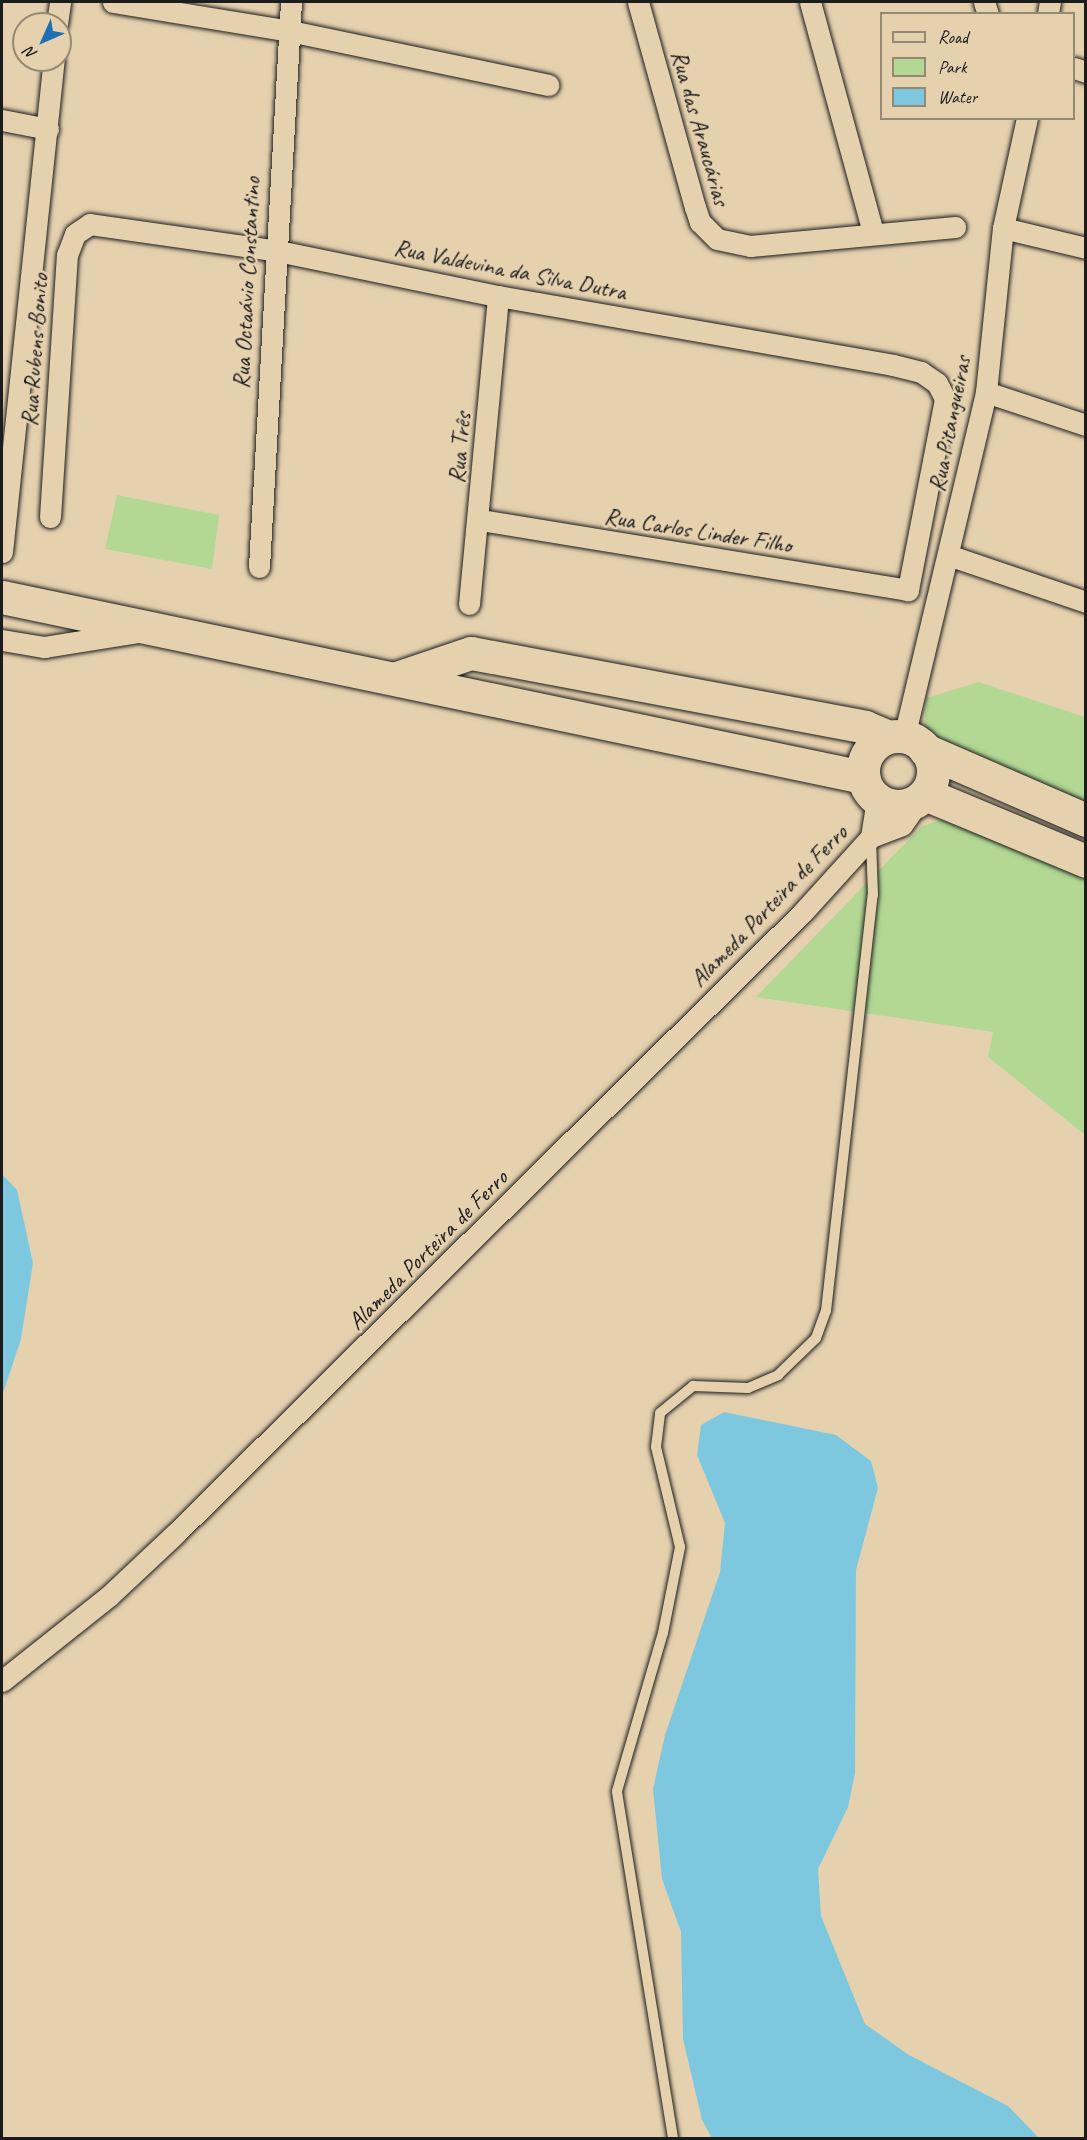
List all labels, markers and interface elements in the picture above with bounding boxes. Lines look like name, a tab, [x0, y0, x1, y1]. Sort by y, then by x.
north arrow	[12, 12, 72, 72]
legend	[880, 12, 1075, 120]
text: Road	[938, 26, 968, 48]
text: N	[20, 43, 41, 64]
street label: Rua das Araucárias	[664, 47, 736, 209]
text: Park	[938, 56, 967, 78]
text: Water	[938, 86, 977, 108]
street label: Rua Octaávio Constantino	[227, 177, 267, 389]
street label: Rua Valdevina da Silva Dutra	[391, 233, 629, 307]
street label: Rua Rubens Bonito	[15, 273, 55, 427]
street label: Rua Pitangueiras	[923, 354, 977, 494]
street label: Rua Três	[443, 412, 477, 484]
street label: Rua Carlos Linder Filho	[602, 502, 794, 560]
street label: Alameda Porteira de Ferro	[684, 819, 854, 993]
street label: Alameda Porteira de Ferro	[342, 1164, 514, 1336]

